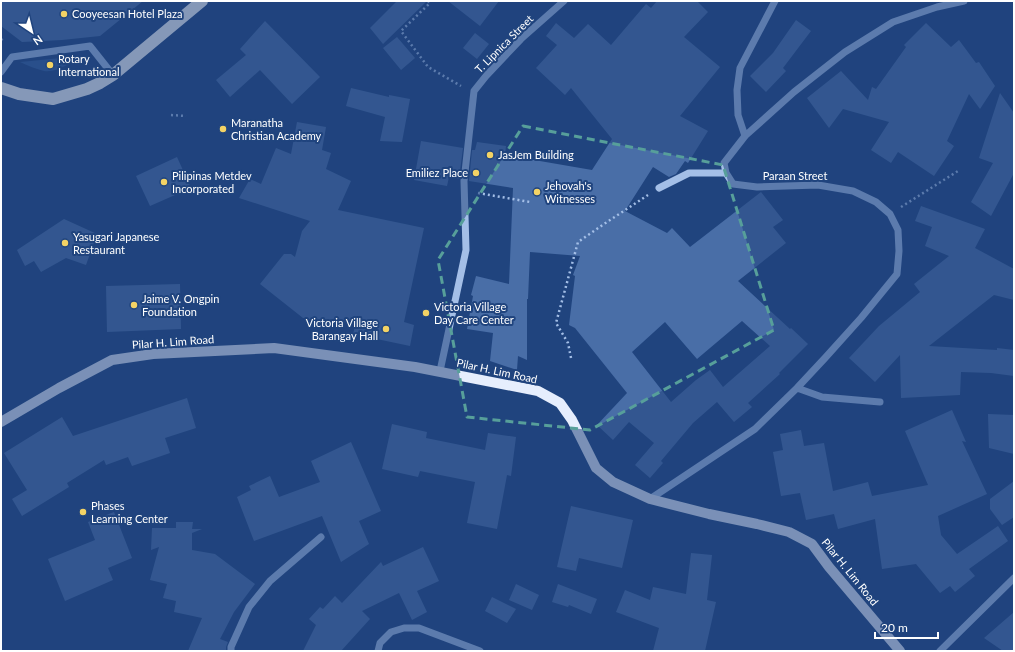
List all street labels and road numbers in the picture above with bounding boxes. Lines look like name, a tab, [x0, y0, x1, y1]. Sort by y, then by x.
street label: T. Lipnica Street	[472, 12, 535, 75]
street label: Paraan Street	[763, 169, 827, 182]
street label: Pilar H. Lim Road	[131, 332, 214, 351]
street label: Pilar H. Lim Road	[456, 356, 539, 385]
street label: Pilar H. Lim Road	[819, 536, 881, 608]

